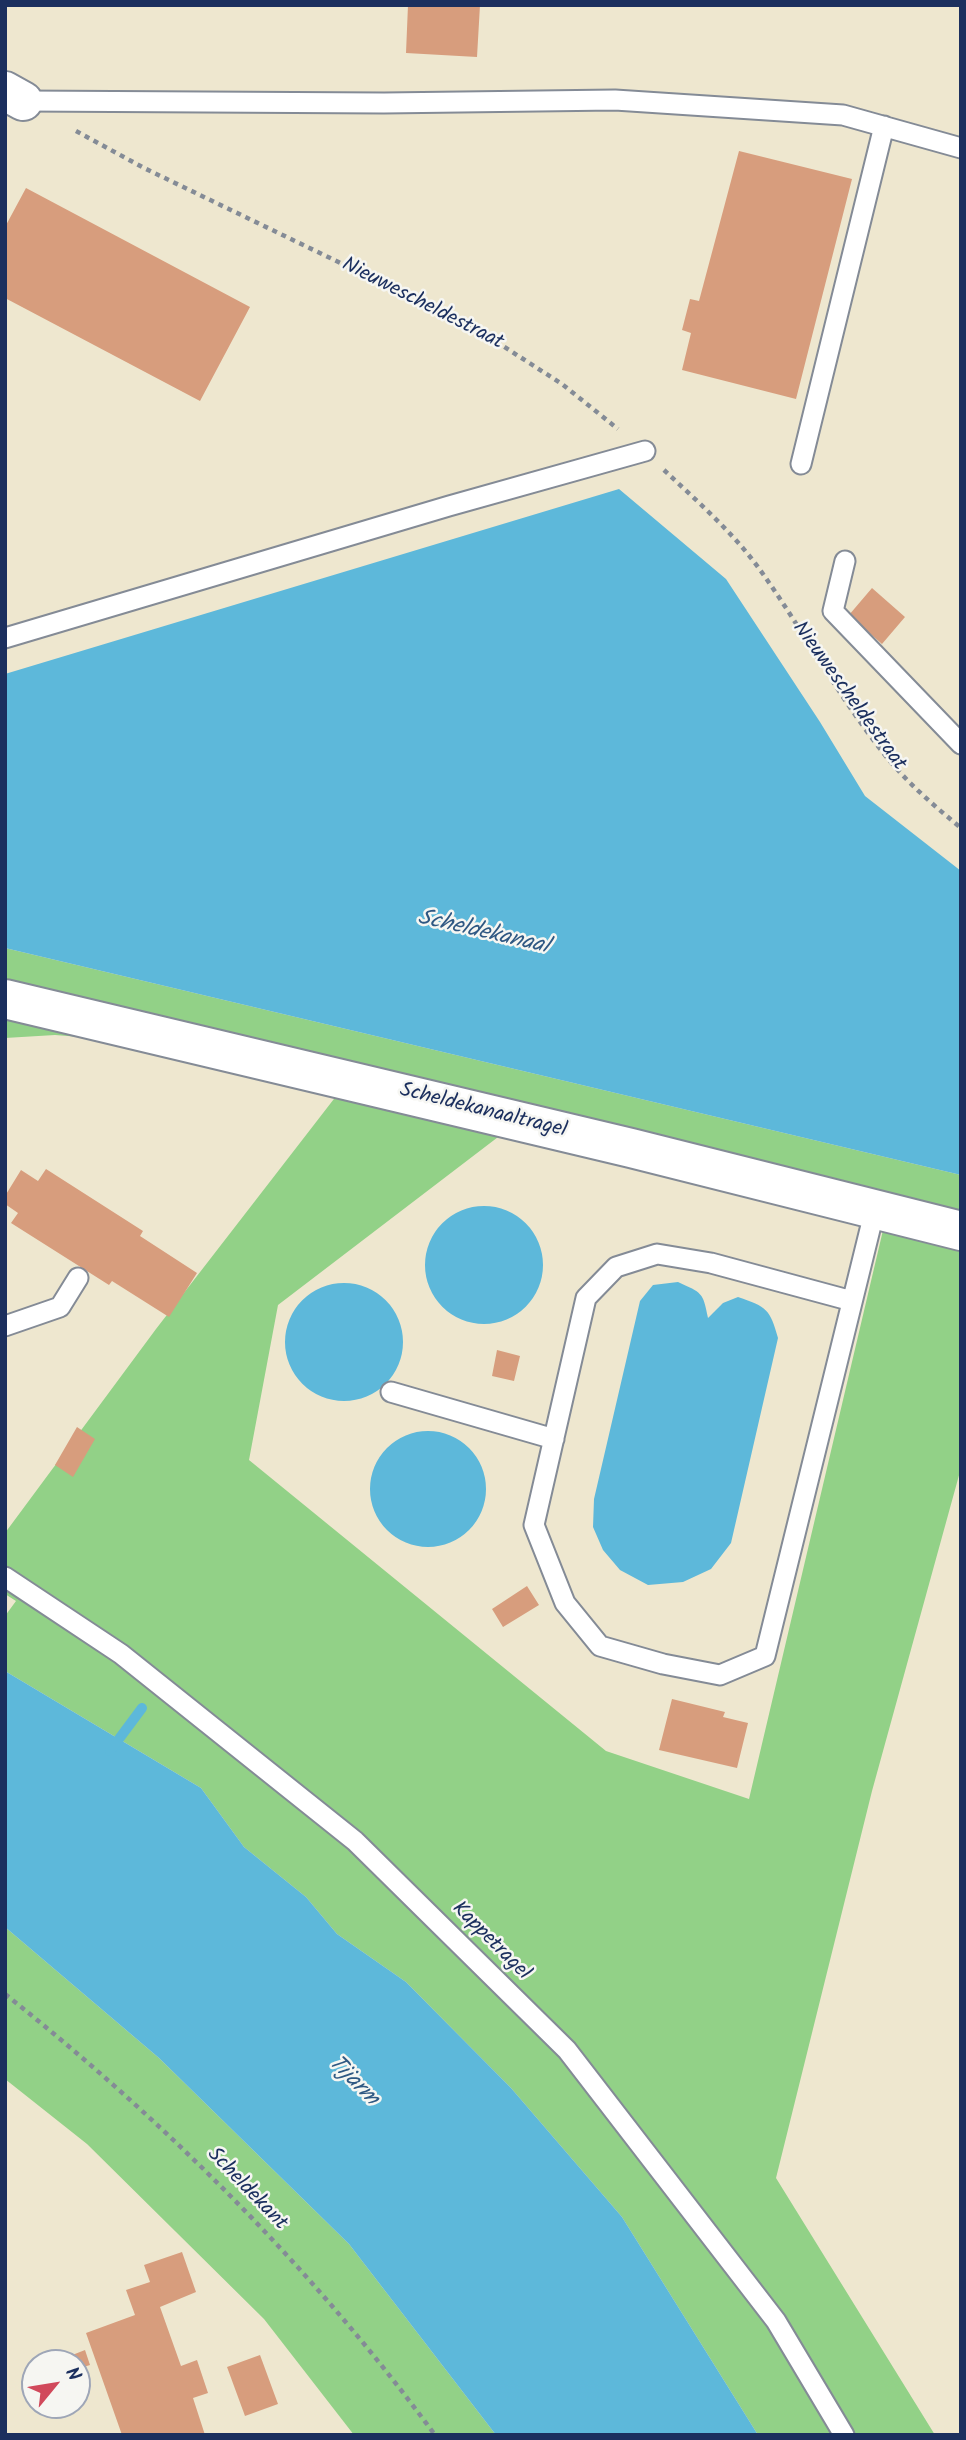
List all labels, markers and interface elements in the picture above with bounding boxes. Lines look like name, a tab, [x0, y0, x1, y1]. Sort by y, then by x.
street label: Nieuwescheldestraat	[337, 253, 507, 357]
street label: Nieuwescheldestraat	[785, 617, 911, 777]
water label: Scheldekanaal	[415, 906, 551, 962]
street label: Scheldekanaaltragel	[397, 1079, 569, 1145]
street label: Kappetragel	[445, 1897, 535, 1987]
water label: Tijarm	[321, 2051, 383, 2113]
street label: Scheldekant	[200, 2143, 292, 2237]
north arrow	[21, 2349, 91, 2419]
text: N	[56, 2362, 88, 2387]

